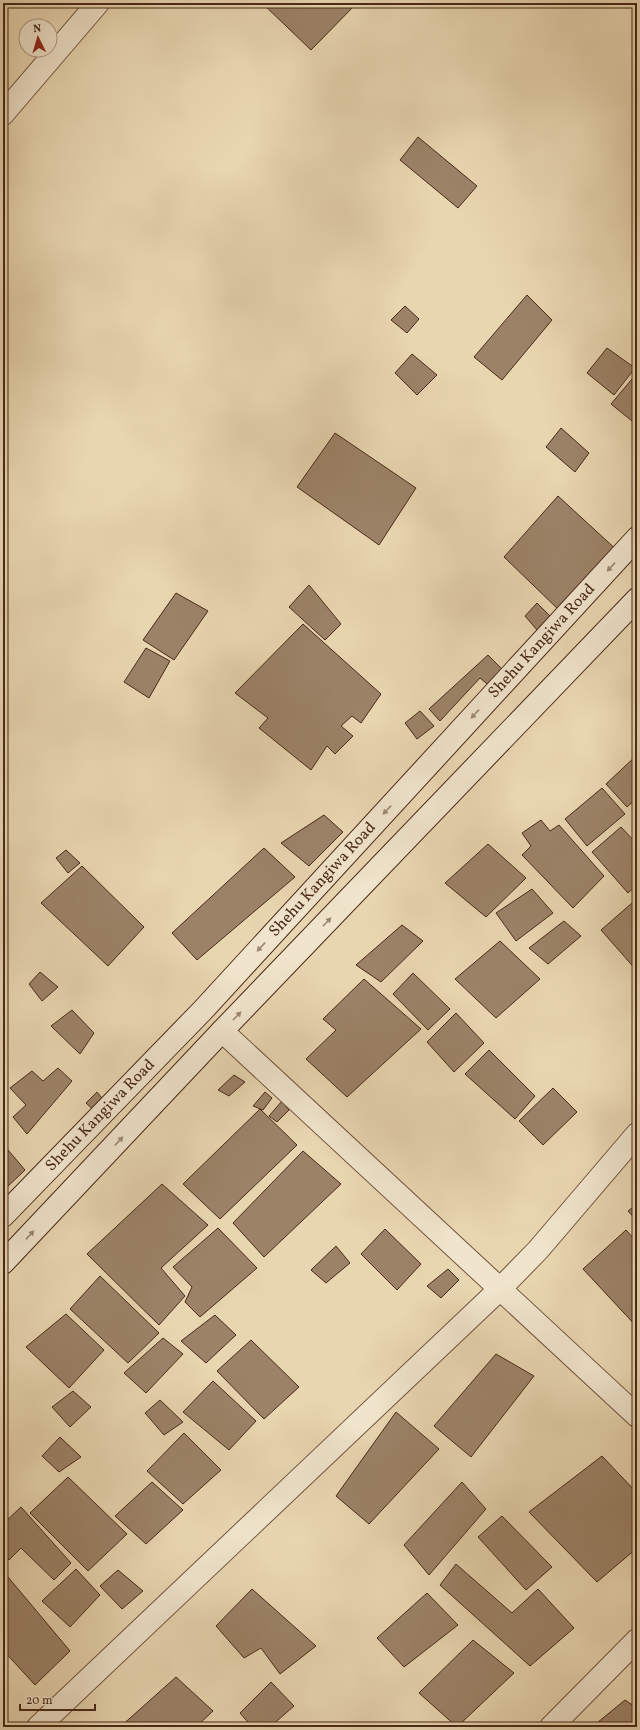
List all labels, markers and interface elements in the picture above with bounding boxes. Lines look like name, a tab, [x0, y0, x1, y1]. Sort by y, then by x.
north arrow	[18, 18, 58, 58]
text: N	[33, 22, 42, 37]
one-way arrow	[606, 562, 615, 572]
street label: Shehu Kangiwa Road	[484, 579, 601, 704]
one-way arrow	[470, 709, 480, 719]
one-way arrow	[383, 805, 392, 815]
street label: Shehu Kangiwa Road	[264, 818, 381, 942]
one-way arrow	[322, 917, 332, 927]
one-way arrow	[257, 942, 266, 952]
one-way arrow	[232, 1011, 242, 1021]
street label: Shehu Kangiwa Road	[41, 1054, 160, 1177]
one-way arrow	[114, 1136, 124, 1146]
one-way arrow	[25, 1230, 35, 1240]
scale bar	[20, 1686, 95, 1712]
text: 20 m	[26, 1693, 53, 1709]

